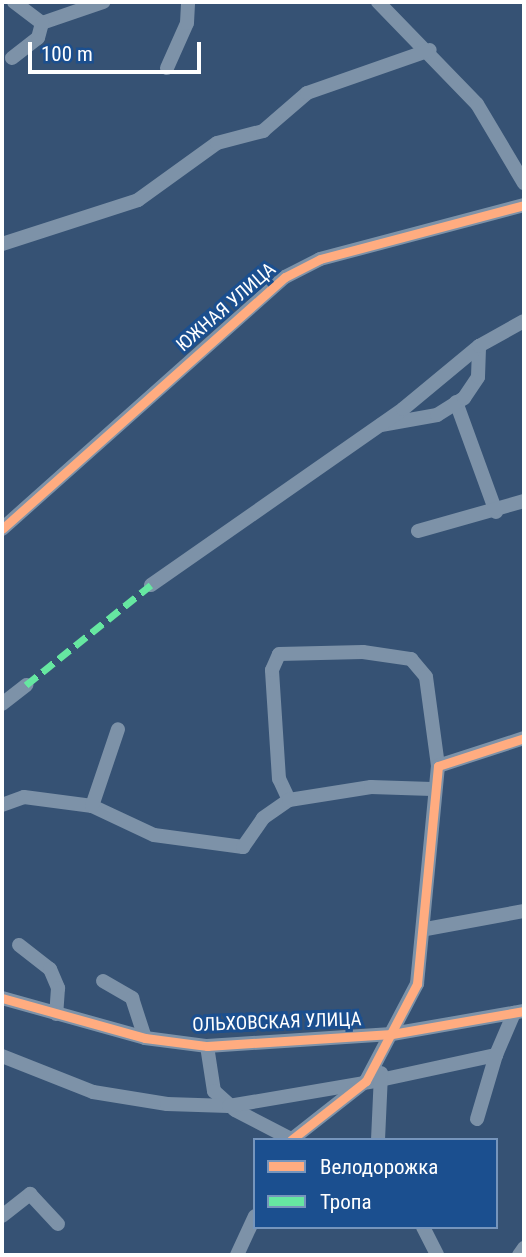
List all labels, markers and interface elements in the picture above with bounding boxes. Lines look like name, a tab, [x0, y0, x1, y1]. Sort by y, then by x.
scale bar	[32, 28, 205, 72]
text: 100 m	[41, 42, 93, 66]
street label: ЮЖНАЯ УЛИЦА	[172, 258, 280, 356]
street label: ОЛЬХОВСКАЯ УЛИЦА	[192, 1008, 362, 1036]
legend	[253, 1138, 498, 1229]
text: Велодорожка	[320, 1155, 438, 1179]
text: Тропа	[320, 1190, 371, 1214]

